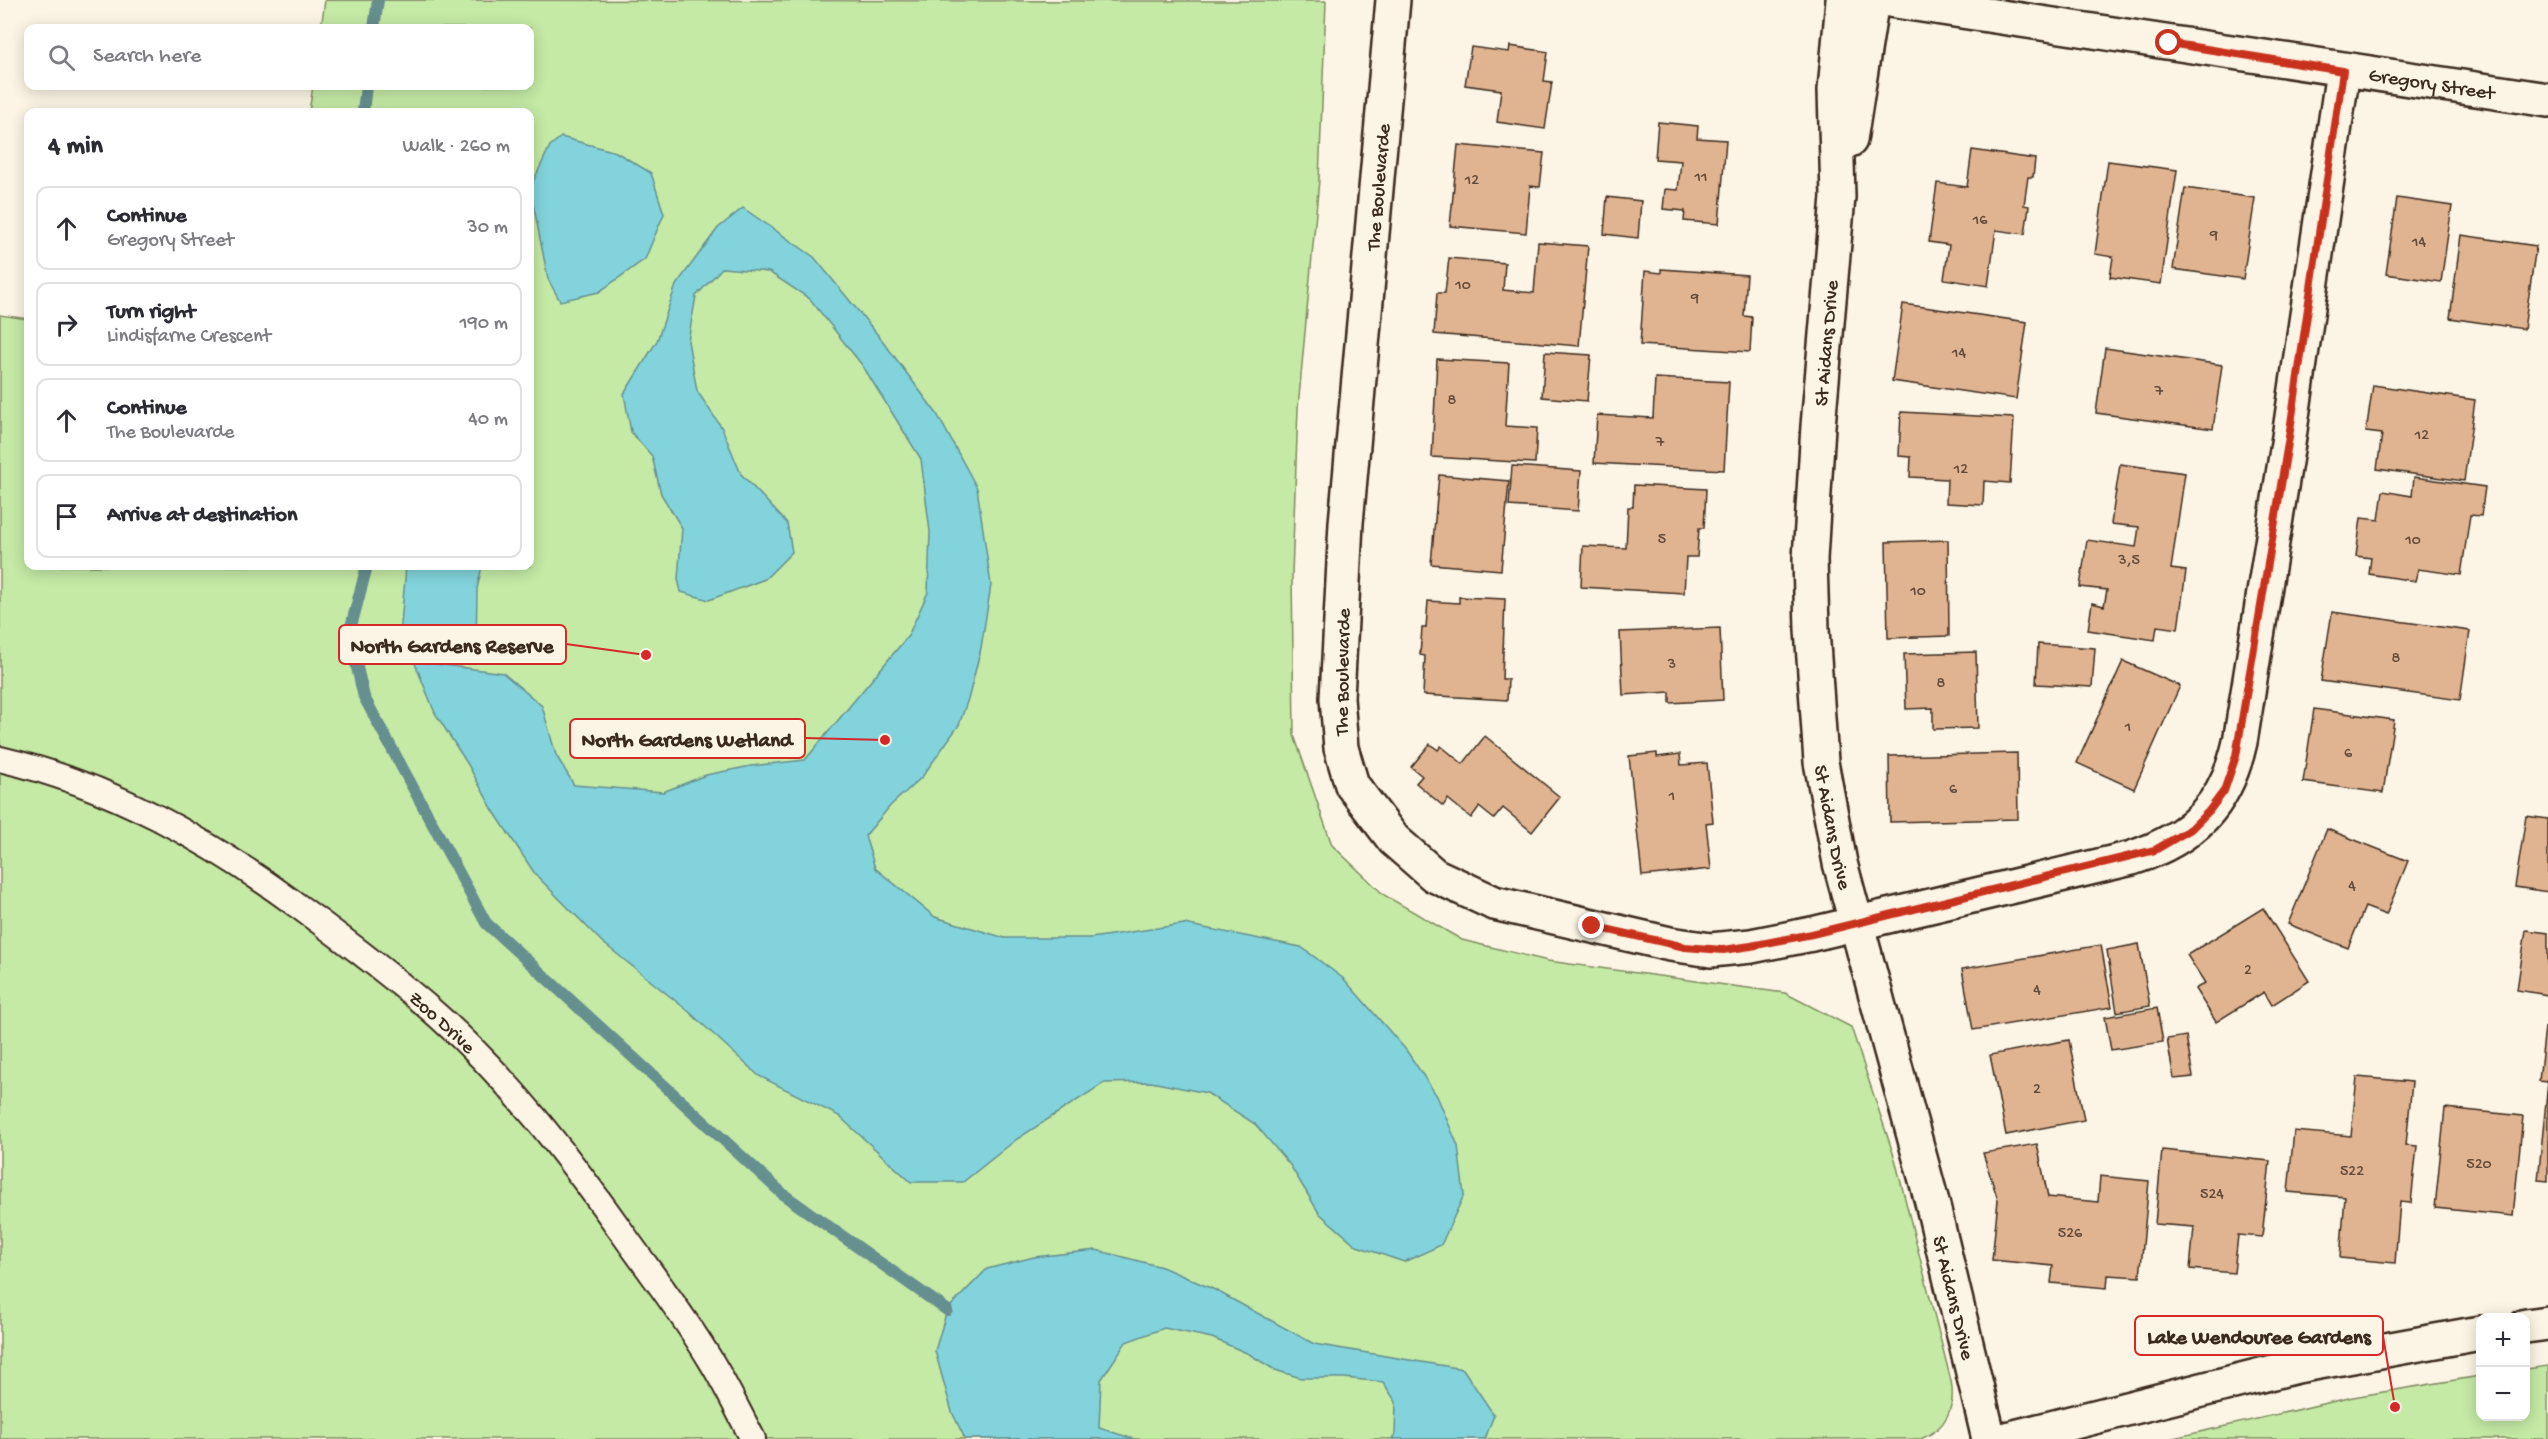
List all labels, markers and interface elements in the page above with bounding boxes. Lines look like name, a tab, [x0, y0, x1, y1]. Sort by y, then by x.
search box	[24, 24, 534, 90]
route start	[2155, 29, 2181, 55]
icon: search	[45, 41, 78, 74]
text: Search here	[93, 44, 201, 70]
street label: Gregory Street	[2367, 65, 2498, 107]
street label: The Boulevarde	[1363, 122, 1398, 253]
text: 4 min	[48, 132, 103, 163]
text: Walk · 260 m	[403, 136, 510, 159]
house number: 11	[1694, 169, 1707, 188]
house number: 12	[1464, 172, 1479, 191]
text: Continue	[107, 204, 187, 230]
icon: ahead	[50, 212, 83, 245]
house number: 16	[1972, 212, 1988, 231]
text: 30 m	[467, 217, 508, 240]
house number: 9	[2209, 227, 2218, 246]
text: Gregory Street	[107, 230, 234, 253]
house number: 14	[2411, 234, 2426, 253]
house number: 10	[1454, 277, 1471, 296]
street label: St Aidans Drive	[1812, 279, 1846, 407]
house number: 9	[1690, 290, 1699, 309]
text: Turn right	[107, 300, 195, 326]
icon: right	[50, 308, 83, 341]
text: 190 m	[460, 313, 508, 336]
text: Lindisfarne Crescent	[107, 326, 271, 349]
house number: 14	[1951, 345, 1966, 364]
house number: 7	[2154, 383, 2164, 402]
house number: 8	[1448, 392, 1457, 411]
text: Continue	[107, 396, 187, 422]
icon: ahead	[50, 404, 83, 437]
text: 40 m	[468, 409, 508, 432]
text: The Boulevarde	[107, 422, 234, 445]
house number: 12	[2414, 427, 2429, 446]
house number: 7	[1655, 434, 1665, 453]
house number: 12	[1953, 461, 1968, 480]
icon: arrive	[50, 500, 83, 533]
text: Arrive at destination	[107, 503, 297, 529]
house number: 5	[1658, 531, 1666, 550]
house number: 10	[2404, 532, 2421, 551]
house number: 3,5	[2117, 552, 2140, 571]
house number: 10	[1909, 583, 1926, 602]
street label: The Boulevarde	[1332, 608, 1357, 737]
callout: North Gardens Reserve	[339, 625, 566, 664]
text: North Gardens Reserve	[351, 636, 555, 661]
house number: 8	[2392, 650, 2401, 669]
house number: 3	[1667, 656, 1676, 675]
house number: 8	[1937, 675, 1946, 694]
callout: North Gardens Wetland	[570, 719, 805, 758]
house number: 1	[2124, 719, 2131, 738]
text: North Gardens Wetland	[582, 730, 795, 755]
house number: 6	[2344, 745, 2353, 764]
street label: St Aidans Drive	[1807, 763, 1855, 893]
house number: 6	[1949, 781, 1958, 800]
house number: 1	[1668, 788, 1675, 807]
house number: 4	[2348, 878, 2356, 897]
route end	[1578, 912, 1604, 938]
house number: 2	[2244, 962, 2252, 981]
house number: 4	[2033, 982, 2041, 1001]
street label: Zoo Drive	[403, 988, 479, 1060]
house number: 2	[2033, 1081, 2041, 1100]
house number: 520	[2466, 1156, 2492, 1175]
house number: 522	[2340, 1163, 2364, 1182]
house number: 524	[2200, 1186, 2224, 1205]
house number: 526	[2058, 1225, 2083, 1244]
street label: St Aidans Drive	[1926, 1234, 1978, 1363]
map controls	[2476, 1313, 2530, 1421]
button: +	[2476, 1313, 2530, 1367]
callout: Lake Wendouree Gardens	[2135, 1316, 2383, 1355]
text: Lake Wendouree Gardens	[2147, 1327, 2372, 1352]
button: −	[2476, 1367, 2530, 1421]

